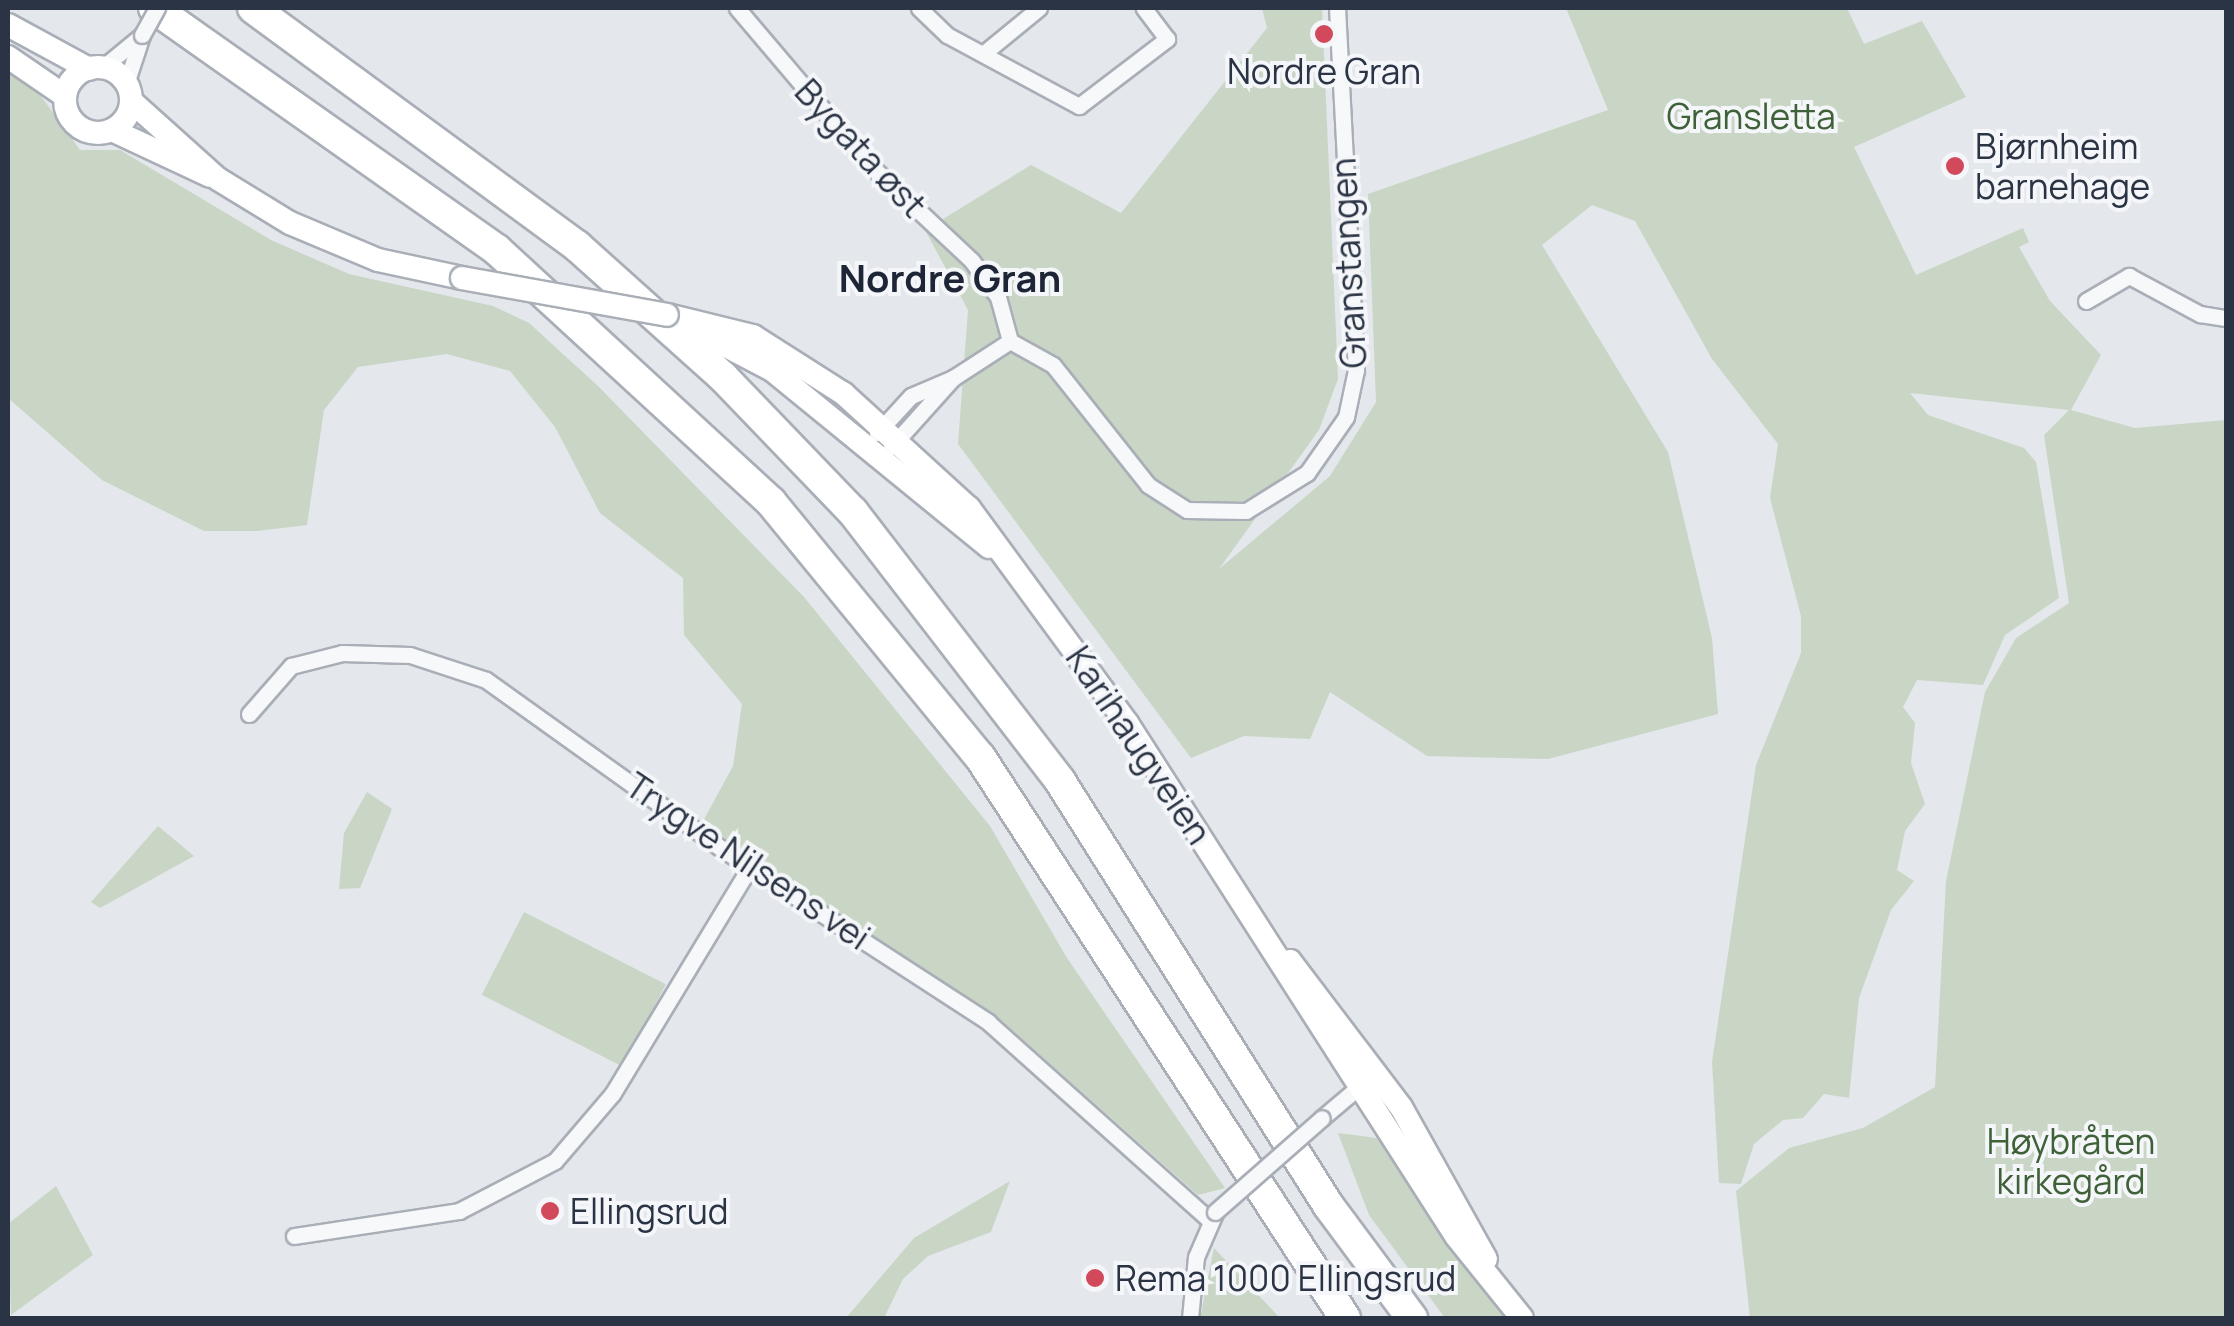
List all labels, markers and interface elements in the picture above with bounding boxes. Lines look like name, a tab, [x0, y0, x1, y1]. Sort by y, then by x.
marker: Nordre Gran	[1313, 23, 1335, 45]
place label: Nordre Gran	[1227, 50, 1421, 92]
street label: Bygata øst	[787, 70, 935, 226]
park label: Gransletta	[1666, 95, 1836, 137]
place label: Bjørnheim barnehage	[1975, 125, 2150, 207]
marker: Bjørnheim barnehage	[1944, 155, 1966, 177]
street label: Granstangen	[1322, 157, 1374, 369]
district label: Nordre Gran	[839, 255, 1061, 301]
street label: Karihaugveien	[1058, 638, 1220, 852]
street label: Trygve Nilsens vei	[618, 764, 878, 958]
park label: Høybråten kirkegård	[1987, 1120, 2155, 1202]
place label: Ellingsrud	[570, 1190, 728, 1232]
marker: Ellingsrud	[539, 1200, 561, 1222]
place label: Rema 1000 Ellingsrud	[1115, 1257, 1456, 1299]
marker: Rema 1000 Ellingsrud	[1084, 1267, 1106, 1289]

